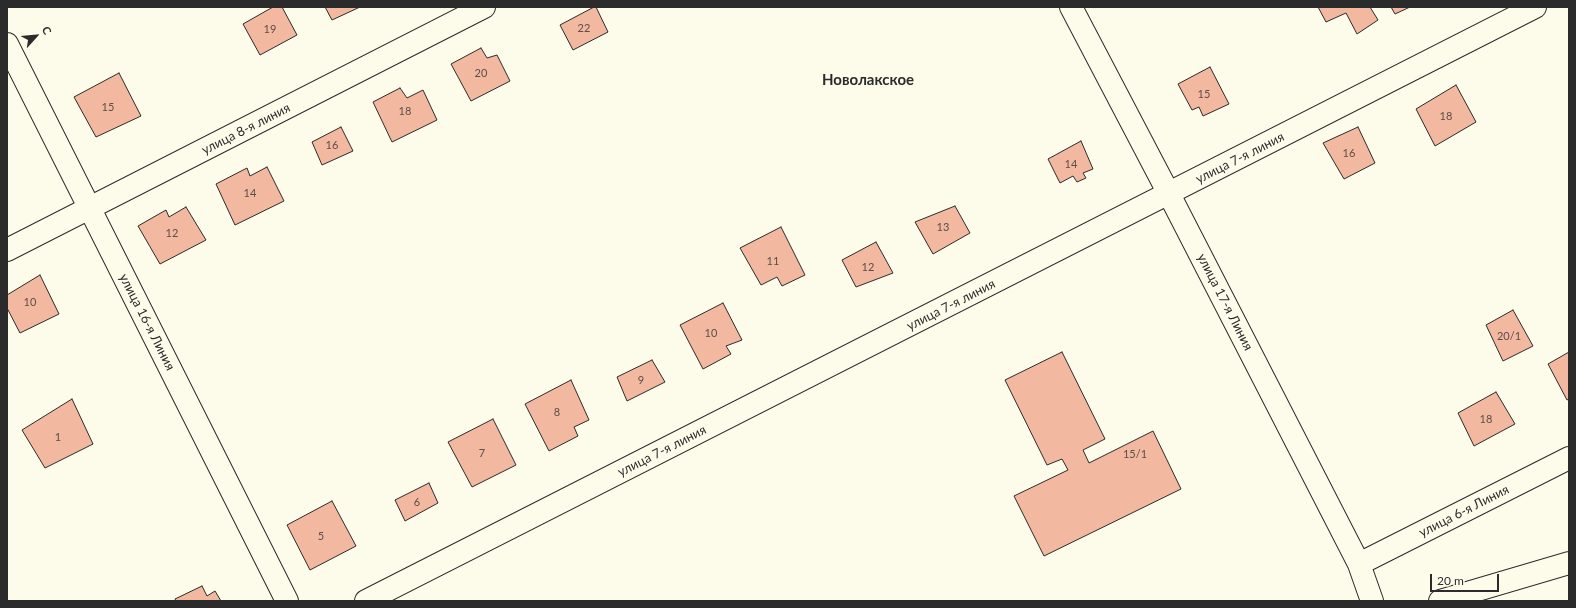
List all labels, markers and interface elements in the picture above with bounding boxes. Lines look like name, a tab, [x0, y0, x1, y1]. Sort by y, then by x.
north arrow	[16, 16, 56, 56]
house number: 22	[578, 21, 590, 35]
house number: 19	[264, 22, 276, 36]
text: С	[40, 24, 55, 37]
house number: 20	[475, 66, 487, 80]
district label: Новолакское	[822, 71, 914, 89]
house number: 15	[1198, 87, 1210, 101]
house number: 15	[102, 100, 114, 114]
street label: улица 8-я линия	[199, 100, 293, 158]
house number: 18	[399, 104, 411, 118]
house number: 18	[1440, 109, 1452, 123]
street label: улица 7-я линия	[1193, 129, 1287, 187]
house number: 16	[326, 138, 338, 152]
house number: 16	[1343, 146, 1355, 160]
house number: 14	[1065, 157, 1077, 171]
house number: 14	[244, 186, 256, 200]
house number: 13	[937, 220, 949, 234]
house number: 12	[166, 226, 178, 240]
street label: улица 17-я Линия	[1194, 251, 1256, 353]
house number: 11	[767, 254, 779, 268]
house number: 12	[862, 260, 874, 274]
street label: улица 16-я Линия	[116, 271, 178, 373]
street label: улица 7-я линия	[904, 276, 998, 334]
house number: 10	[24, 295, 36, 309]
house number: 10	[705, 326, 717, 340]
house number: 20/1	[1497, 329, 1521, 343]
house number: 9	[638, 373, 644, 387]
house number: 8	[554, 405, 560, 419]
house number: 18	[1480, 412, 1492, 426]
street label: улица 7-я линия	[615, 422, 709, 480]
house number: 1	[55, 430, 61, 444]
house number: 7	[479, 446, 485, 460]
house number: 15/1	[1123, 447, 1147, 461]
street label: улица 6-я Линия	[1416, 482, 1512, 540]
house number: 6	[414, 495, 420, 509]
house number: 5	[318, 529, 324, 543]
scale bar	[1432, 566, 1501, 592]
text: 20 m	[1437, 573, 1464, 588]

